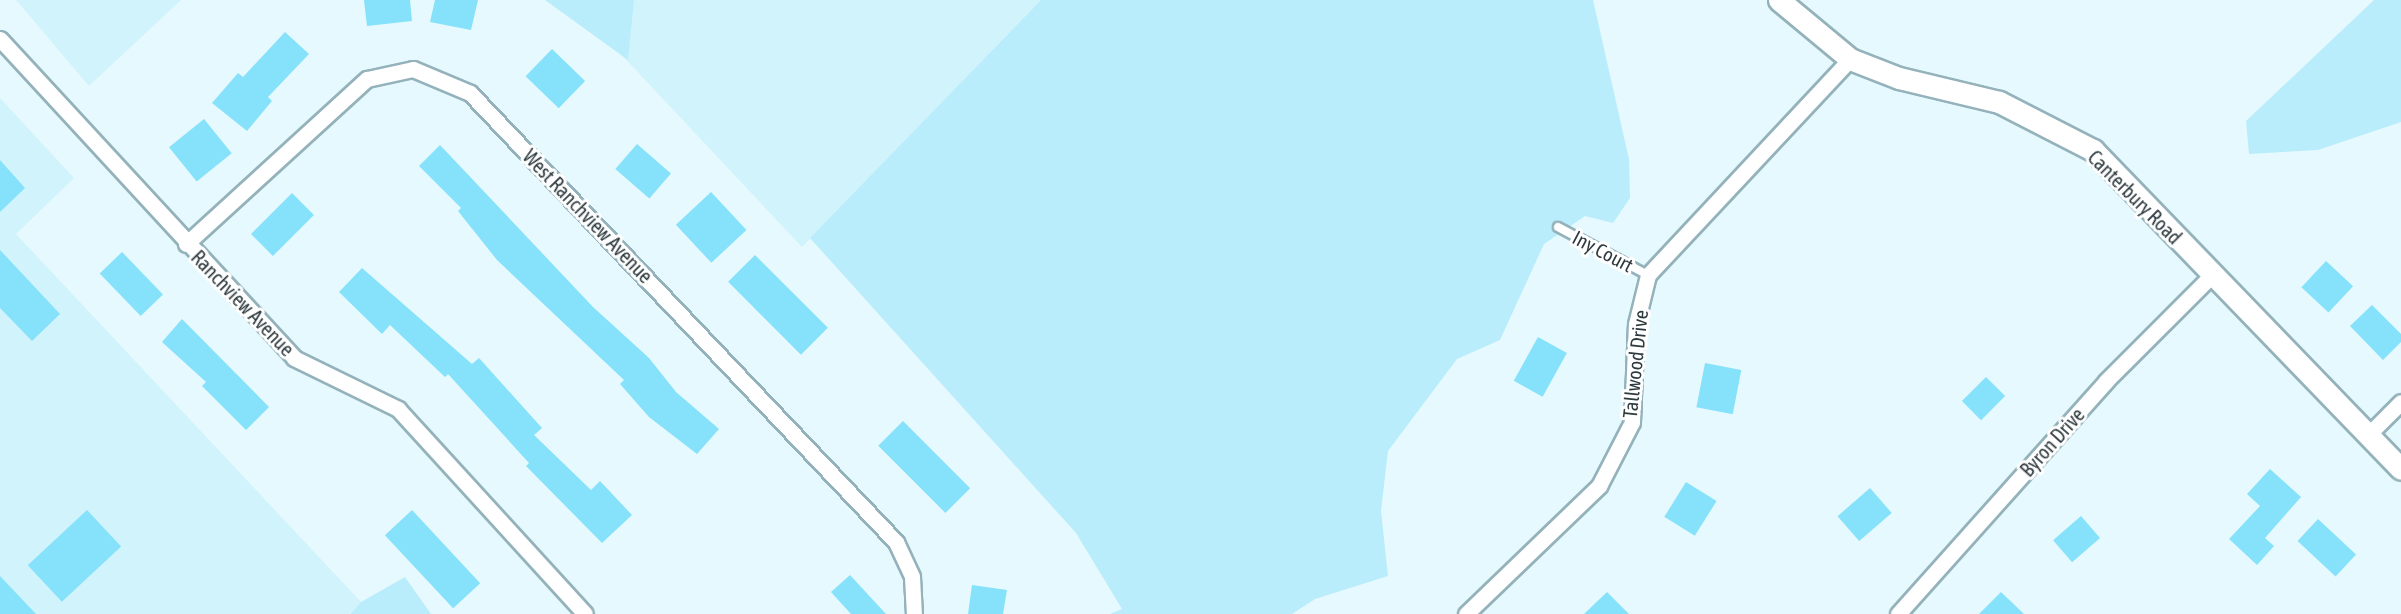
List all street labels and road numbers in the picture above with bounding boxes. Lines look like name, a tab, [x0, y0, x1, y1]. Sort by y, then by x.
street label: West Ranchview Avenue	[518, 144, 658, 288]
street label: Canterbury Road	[2083, 145, 2187, 249]
street label: Iny Court	[1569, 225, 1637, 277]
street label: Ranchview Avenue	[186, 245, 300, 361]
street label: Tallwood Drive	[1617, 309, 1653, 419]
street label: Byron Drive	[2015, 403, 2089, 481]

